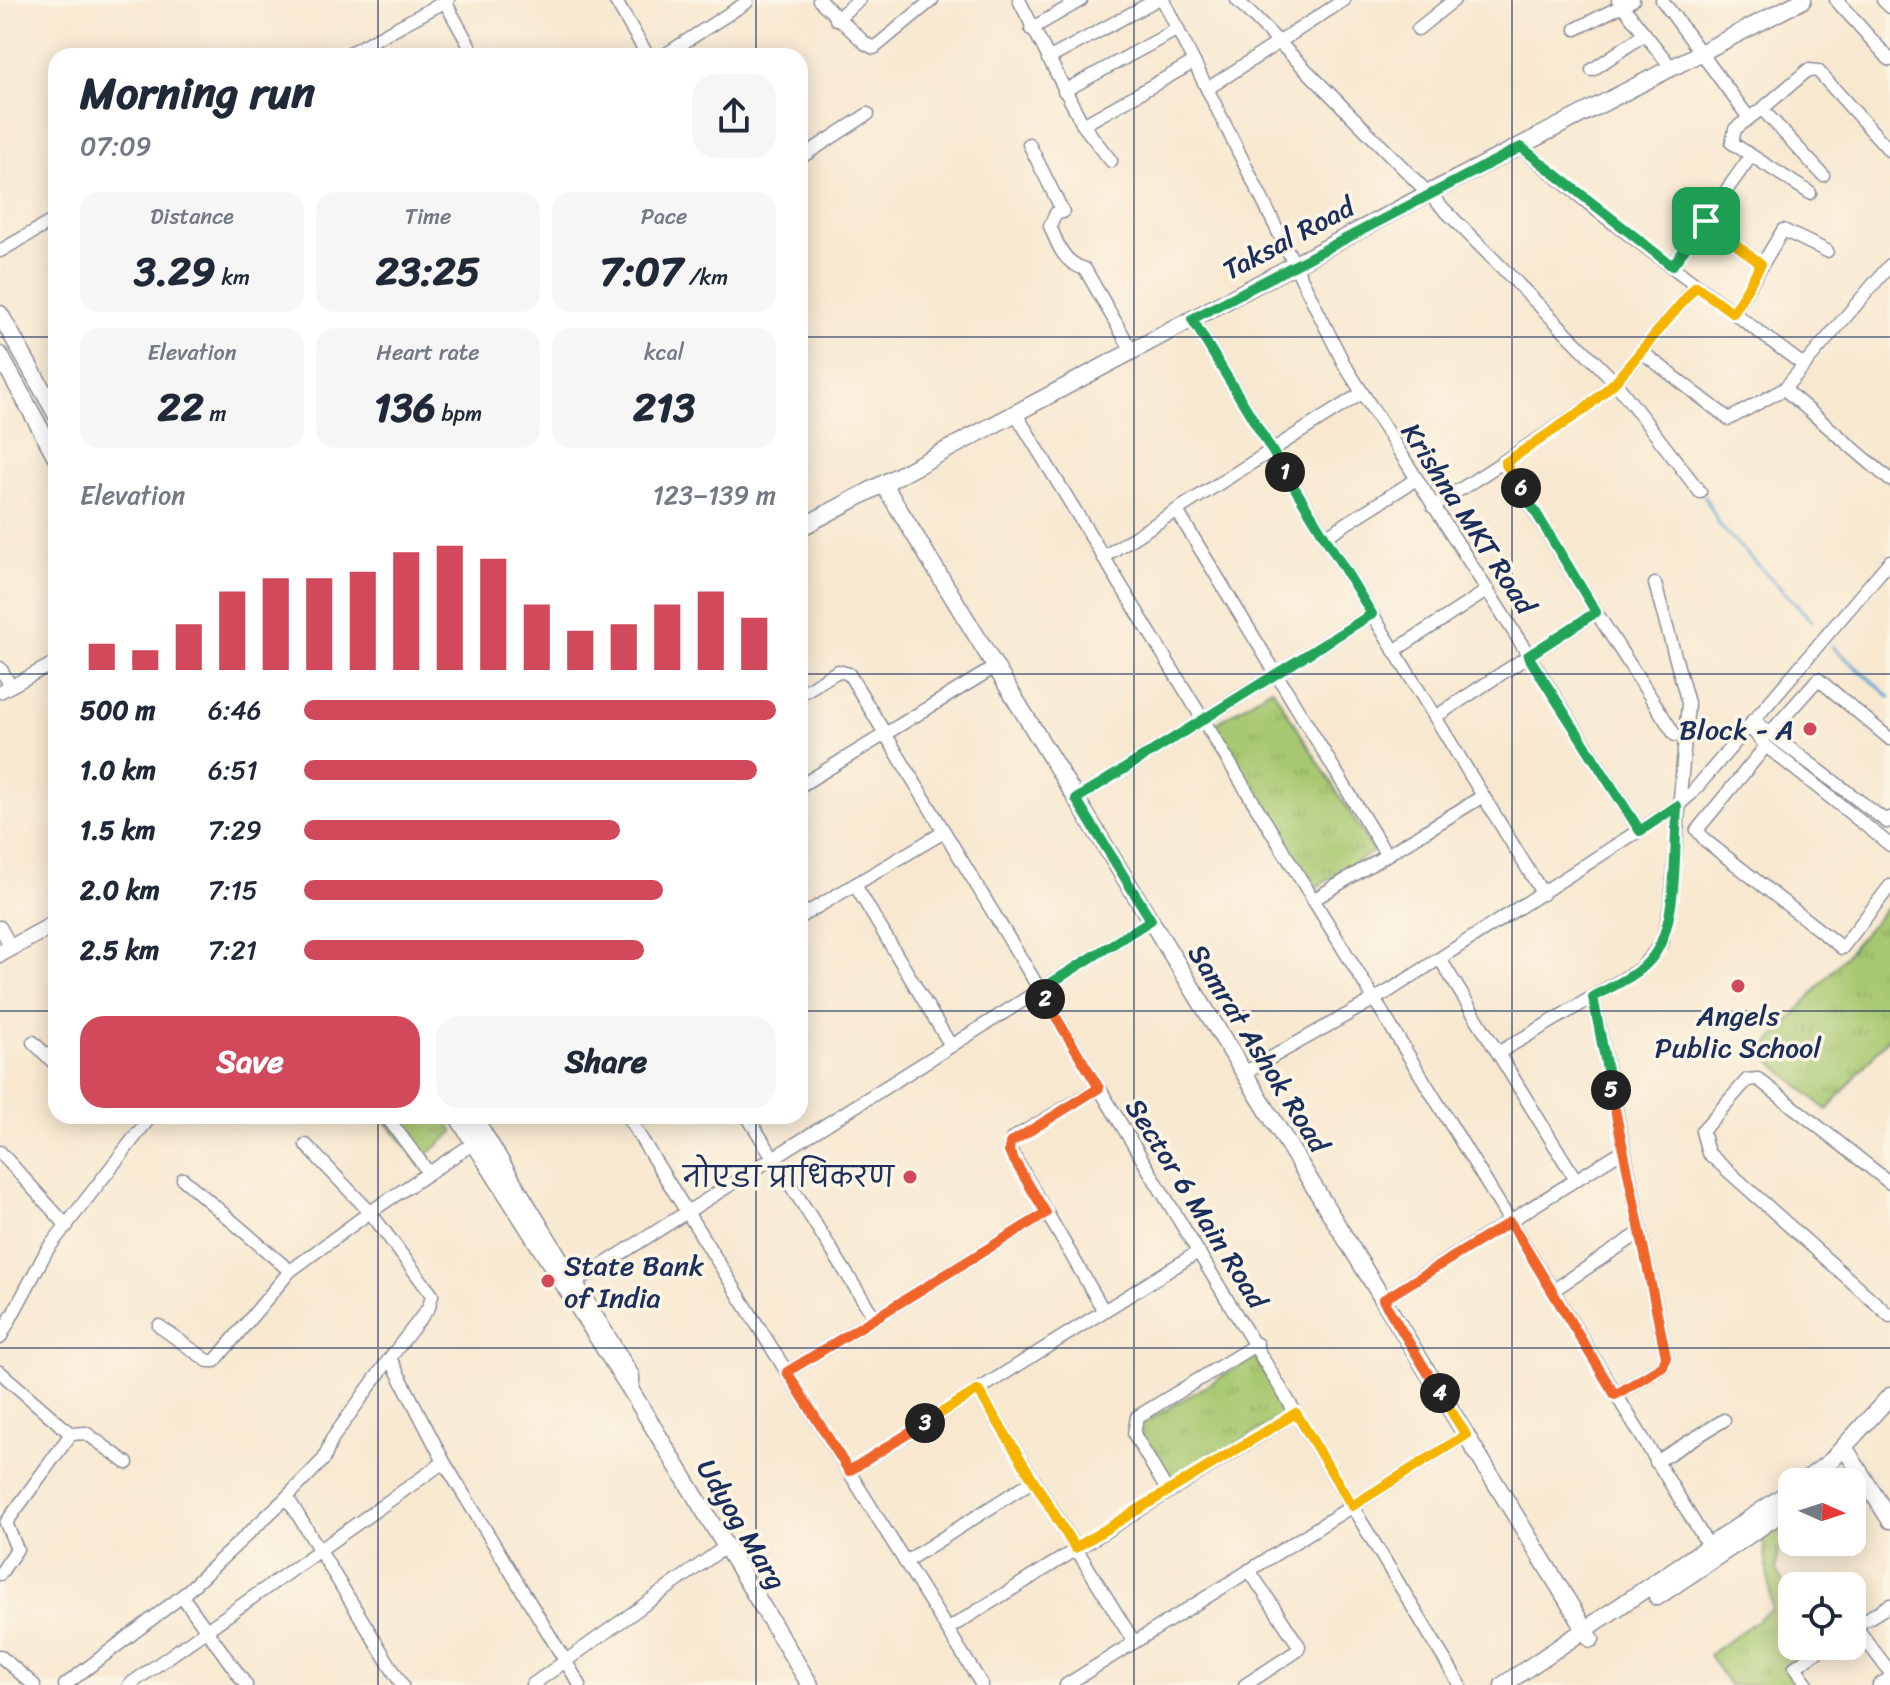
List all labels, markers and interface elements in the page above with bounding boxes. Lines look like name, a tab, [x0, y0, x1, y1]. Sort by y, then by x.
text: Morning run	[80, 54, 315, 132]
button: share	[692, 74, 776, 158]
text: 07:09	[80, 123, 152, 169]
street label: Taksal Road	[1213, 182, 1365, 294]
pin	[1672, 187, 1740, 255]
text: Distance	[150, 197, 234, 236]
text: Time	[405, 197, 451, 236]
text: Pace	[641, 197, 687, 236]
icon: arrive	[1684, 199, 1728, 243]
text: 3.29	[134, 236, 216, 307]
text: 23:25	[376, 236, 480, 307]
text: 7:07	[600, 236, 683, 307]
text: km	[216, 258, 250, 297]
text: /km	[683, 258, 728, 297]
text: Elevation	[147, 333, 237, 372]
text: Heart rate	[376, 333, 480, 372]
text: kcal	[644, 333, 684, 372]
text: 22	[158, 372, 204, 443]
text: 136	[374, 372, 436, 443]
text: 213	[633, 372, 695, 443]
text: m	[204, 394, 226, 433]
text: bpm	[436, 394, 482, 433]
street label: Krishna MKT Road	[1388, 412, 1551, 626]
pin: 1	[1265, 452, 1305, 492]
text: 1	[1280, 452, 1290, 491]
pin: 6	[1501, 468, 1541, 508]
text: 6	[1515, 468, 1527, 507]
text: Elevation	[80, 472, 185, 518]
text: 123–139 m	[653, 472, 776, 518]
text: 500 m	[80, 687, 155, 733]
text: 6:46	[208, 687, 262, 733]
place label: Block - A	[1679, 705, 1794, 754]
marker: Block - A	[1801, 720, 1819, 738]
text: 1.0 km	[80, 747, 156, 793]
text: 6:51	[208, 747, 258, 793]
text: 1.5 km	[80, 807, 155, 853]
text: 7:29	[208, 807, 262, 853]
text: 2.0 km	[80, 867, 160, 913]
text: 7:15	[208, 867, 258, 913]
text: 2.5 km	[80, 927, 159, 973]
text: 7:21	[208, 927, 257, 973]
street label: Samrat Ashok Road	[1174, 934, 1344, 1165]
marker: Angels Public School	[1729, 977, 1747, 995]
pin: 2	[1025, 979, 1065, 1019]
text: 2	[1039, 979, 1051, 1018]
place label: Angels Public School	[1655, 991, 1822, 1072]
button: Save	[80, 1016, 420, 1108]
button: Share	[436, 1016, 776, 1108]
pin: 5	[1591, 1070, 1631, 1110]
text: 5	[1604, 1070, 1618, 1109]
street label: Sector 6 Main Road	[1112, 1088, 1283, 1321]
place label: नोएडा प्राधिकरण	[681, 1153, 896, 1202]
marker: नोएडा प्राधिकरण	[901, 1168, 919, 1186]
place label: State Bank of India	[564, 1241, 704, 1322]
marker: State Bank of India	[539, 1272, 557, 1290]
pin: 4	[1420, 1373, 1460, 1413]
text: 4	[1433, 1373, 1447, 1412]
pin: 3	[905, 1403, 945, 1443]
text: 3	[919, 1403, 931, 1442]
street label: Udyog Marg	[683, 1449, 800, 1599]
north arrow	[1778, 1468, 1866, 1556]
map controls	[1778, 1468, 1866, 1660]
button: locate	[1778, 1572, 1866, 1660]

